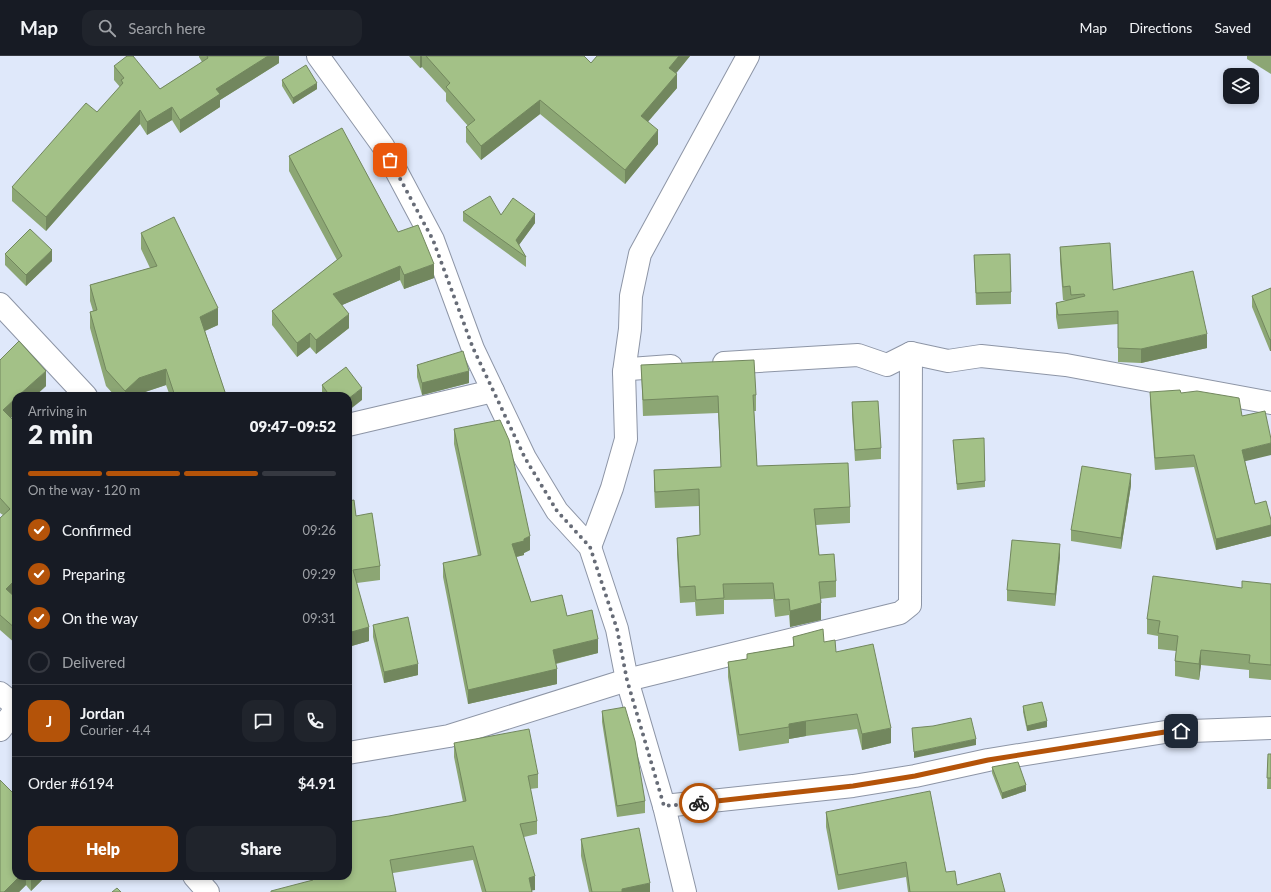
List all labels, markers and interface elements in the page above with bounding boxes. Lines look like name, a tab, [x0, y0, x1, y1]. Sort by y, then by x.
search box	[82, 10, 362, 46]
text: Map	[20, 16, 58, 39]
icon: search	[96, 17, 118, 39]
text: Search here	[128, 19, 206, 37]
text: Map	[1080, 19, 1107, 36]
text: Directions	[1129, 19, 1192, 36]
text: Saved	[1214, 19, 1251, 36]
map controls	[1223, 68, 1259, 104]
button: layers	[1223, 68, 1259, 104]
pin	[373, 143, 407, 177]
icon: bag	[379, 149, 401, 171]
text: Arriving in	[28, 403, 87, 419]
text: 09:47–09:52	[250, 417, 336, 435]
text: 2 min	[28, 418, 93, 450]
text: On the way · 120 m	[28, 482, 140, 498]
icon: check	[28, 519, 50, 541]
text: Confirmed	[62, 521, 131, 539]
text: 09:26	[303, 522, 336, 538]
icon: check	[28, 563, 50, 585]
text: Preparing	[62, 565, 125, 583]
text: 09:29	[303, 566, 336, 582]
icon: check	[28, 607, 50, 629]
text: On the way	[62, 609, 138, 627]
text: 09:31	[303, 610, 336, 626]
text: Delivered	[62, 653, 125, 671]
button: chat	[242, 700, 284, 742]
button: phone	[294, 700, 336, 742]
text: Jordan	[80, 704, 125, 722]
text: J	[46, 712, 52, 730]
pin	[1164, 714, 1198, 748]
icon: home	[1170, 720, 1192, 742]
text: Courier · 4.4	[80, 722, 151, 738]
text: Order #6194	[28, 774, 114, 792]
text: $4.91	[298, 774, 336, 792]
courier	[679, 783, 719, 823]
icon: bike	[688, 792, 710, 814]
button: Help	[28, 826, 178, 872]
button: Share	[186, 826, 336, 872]

